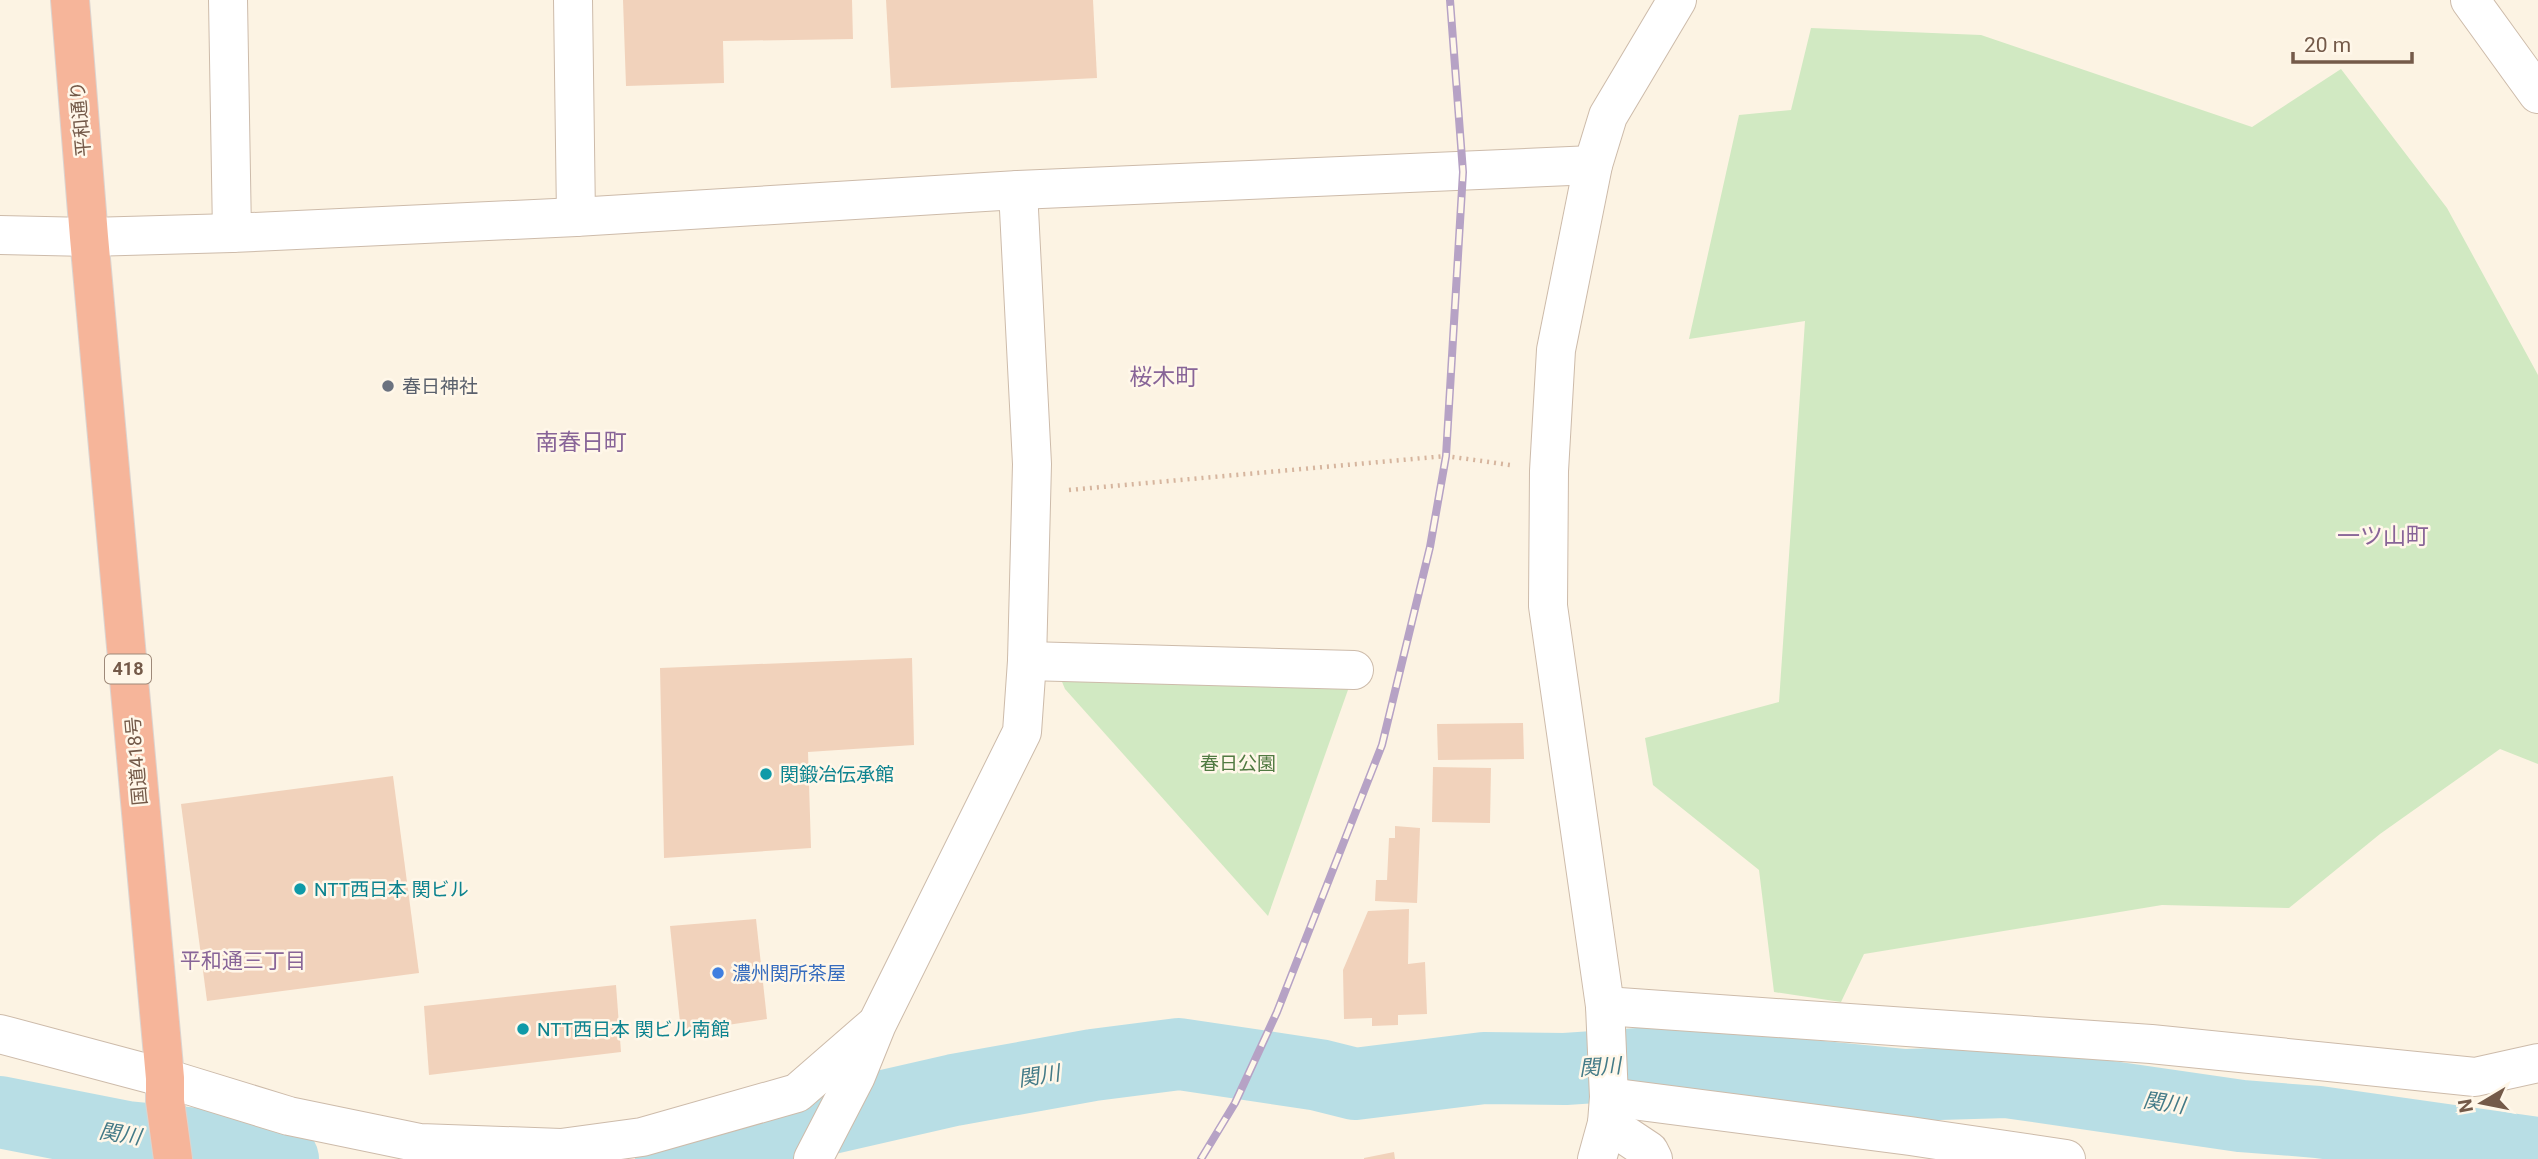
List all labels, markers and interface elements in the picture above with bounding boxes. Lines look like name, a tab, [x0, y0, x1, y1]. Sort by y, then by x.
scale bar	[2293, 21, 2412, 65]
text: 20 m	[2304, 33, 2351, 57]
street label: 平和通り	[66, 80, 95, 158]
district label: 桜木町	[1130, 364, 1199, 391]
place label: 春日神社	[402, 375, 478, 398]
marker: 春日神社	[380, 378, 396, 394]
district label: 南春日町	[535, 429, 627, 456]
district label: 一ツ山町	[2337, 523, 2429, 550]
road number: 418	[105, 654, 151, 684]
street label: 国道418号	[121, 716, 152, 806]
park label: 春日公園	[1200, 752, 1276, 775]
place label: 関鍛冶伝承館	[780, 763, 894, 786]
marker: 関鍛冶伝承館	[758, 766, 774, 782]
place label: NTT西日本 関ビル	[314, 878, 469, 901]
marker: NTT西日本 関ビル	[292, 881, 308, 897]
district label: 平和通三丁目	[180, 949, 306, 973]
place label: 濃州関所茶屋	[732, 962, 846, 985]
marker: 濃州関所茶屋	[710, 965, 726, 981]
place label: NTT西日本 関ビル南館	[537, 1018, 730, 1041]
marker: NTT西日本 関ビル南館	[515, 1021, 531, 1037]
water label: 関川	[1578, 1053, 1624, 1080]
water label: 関川	[1016, 1061, 1064, 1091]
north arrow	[2447, 1068, 2517, 1138]
water label: 関川	[2142, 1088, 2188, 1118]
text: N	[2453, 1097, 2478, 1114]
water label: 関川	[97, 1119, 145, 1149]

